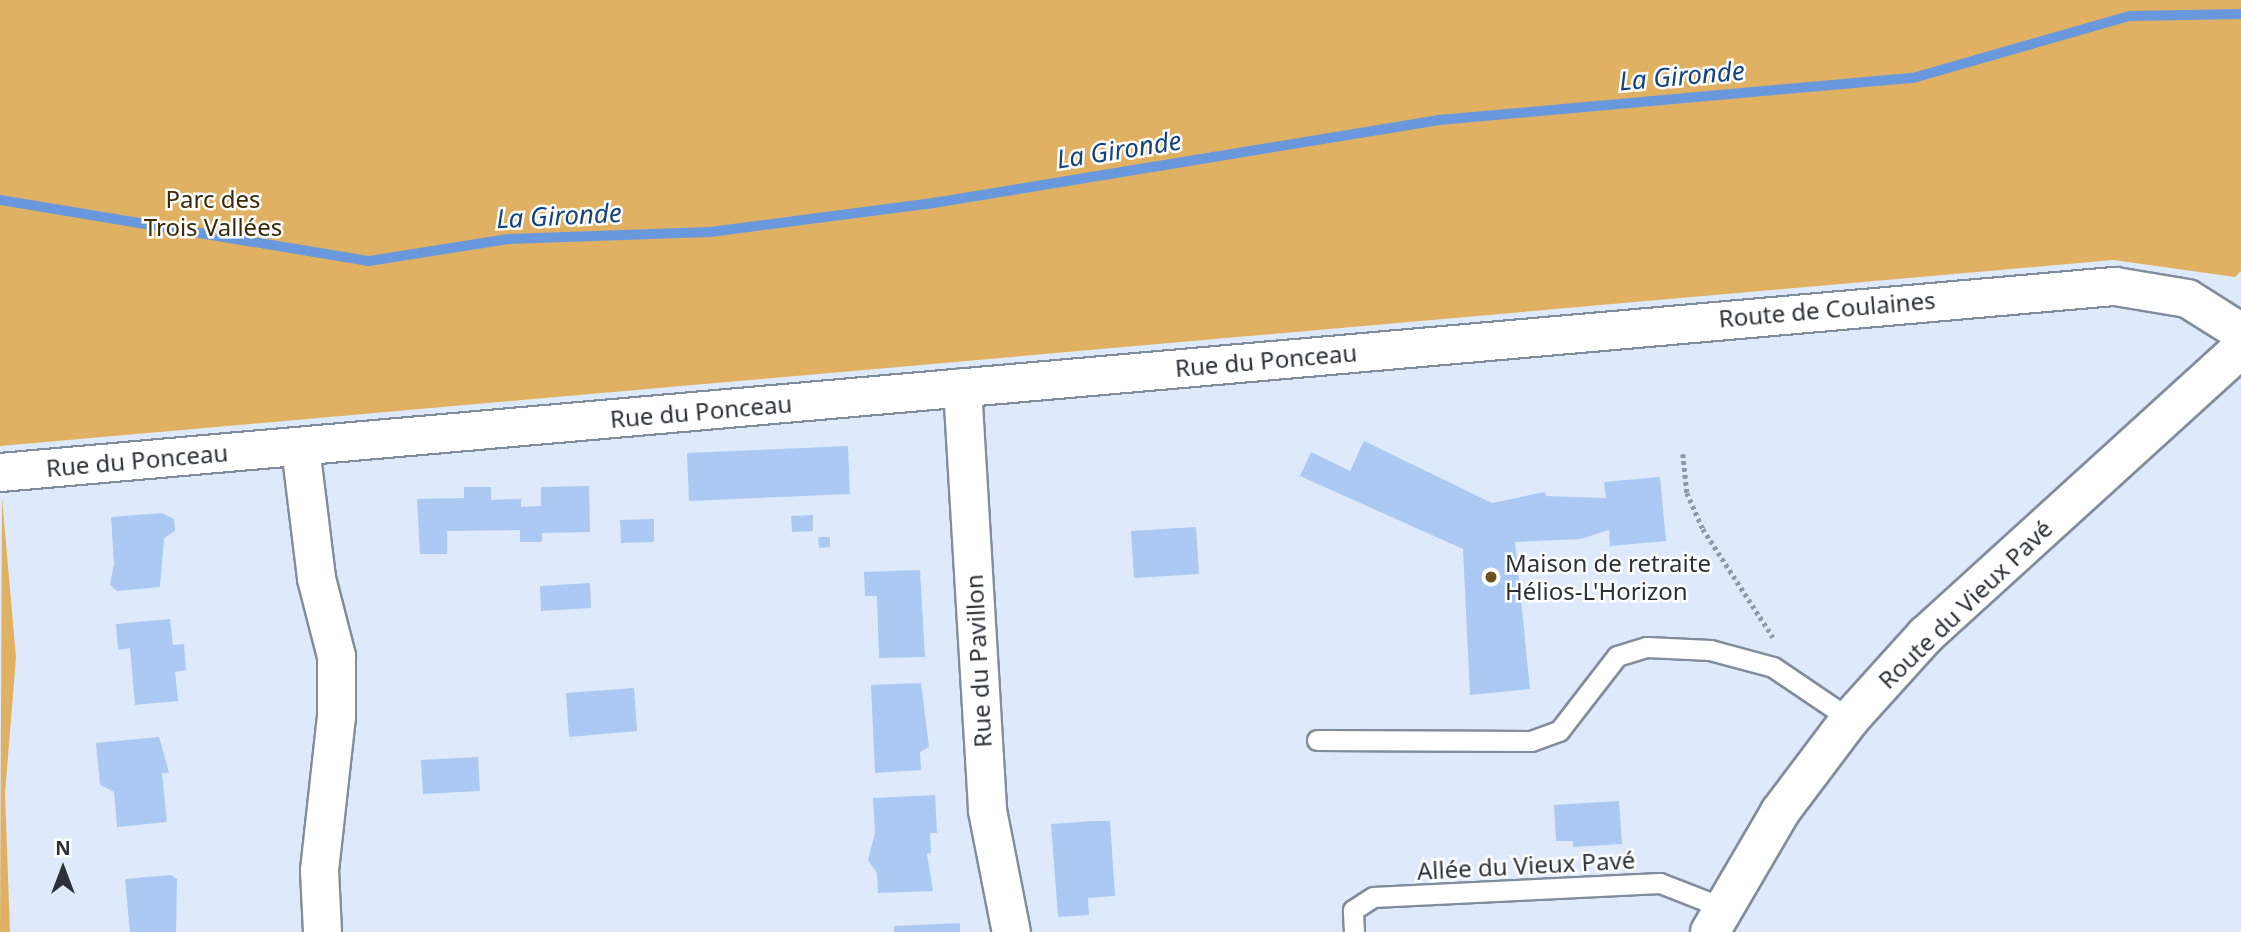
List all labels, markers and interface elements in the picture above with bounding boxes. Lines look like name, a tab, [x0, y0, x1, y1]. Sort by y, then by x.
water label: La Gironde	[1618, 55, 1746, 97]
water label: La Gironde	[1054, 125, 1184, 175]
park label: Parc des Trois Vallées	[144, 185, 282, 241]
water label: La Gironde	[495, 197, 623, 235]
street label: Route de Coulaines	[1717, 285, 1937, 333]
street label: Rue du Ponceau	[1174, 338, 1358, 382]
street label: Rue du Ponceau	[609, 389, 793, 433]
street label: Rue du Ponceau	[45, 438, 229, 482]
street label: Route du Vieux Pavé	[1872, 514, 2058, 694]
place label: Maison de retraite Hélios-L'Horizon	[1505, 549, 1711, 605]
marker: Maison de retraite Hélios-L'Horizon	[1483, 569, 1499, 585]
street label: Rue du Pavillon	[959, 574, 997, 748]
north arrow	[28, 834, 98, 904]
text: N	[55, 835, 71, 861]
street label: Allée du Vieux Pavé	[1416, 845, 1636, 885]

